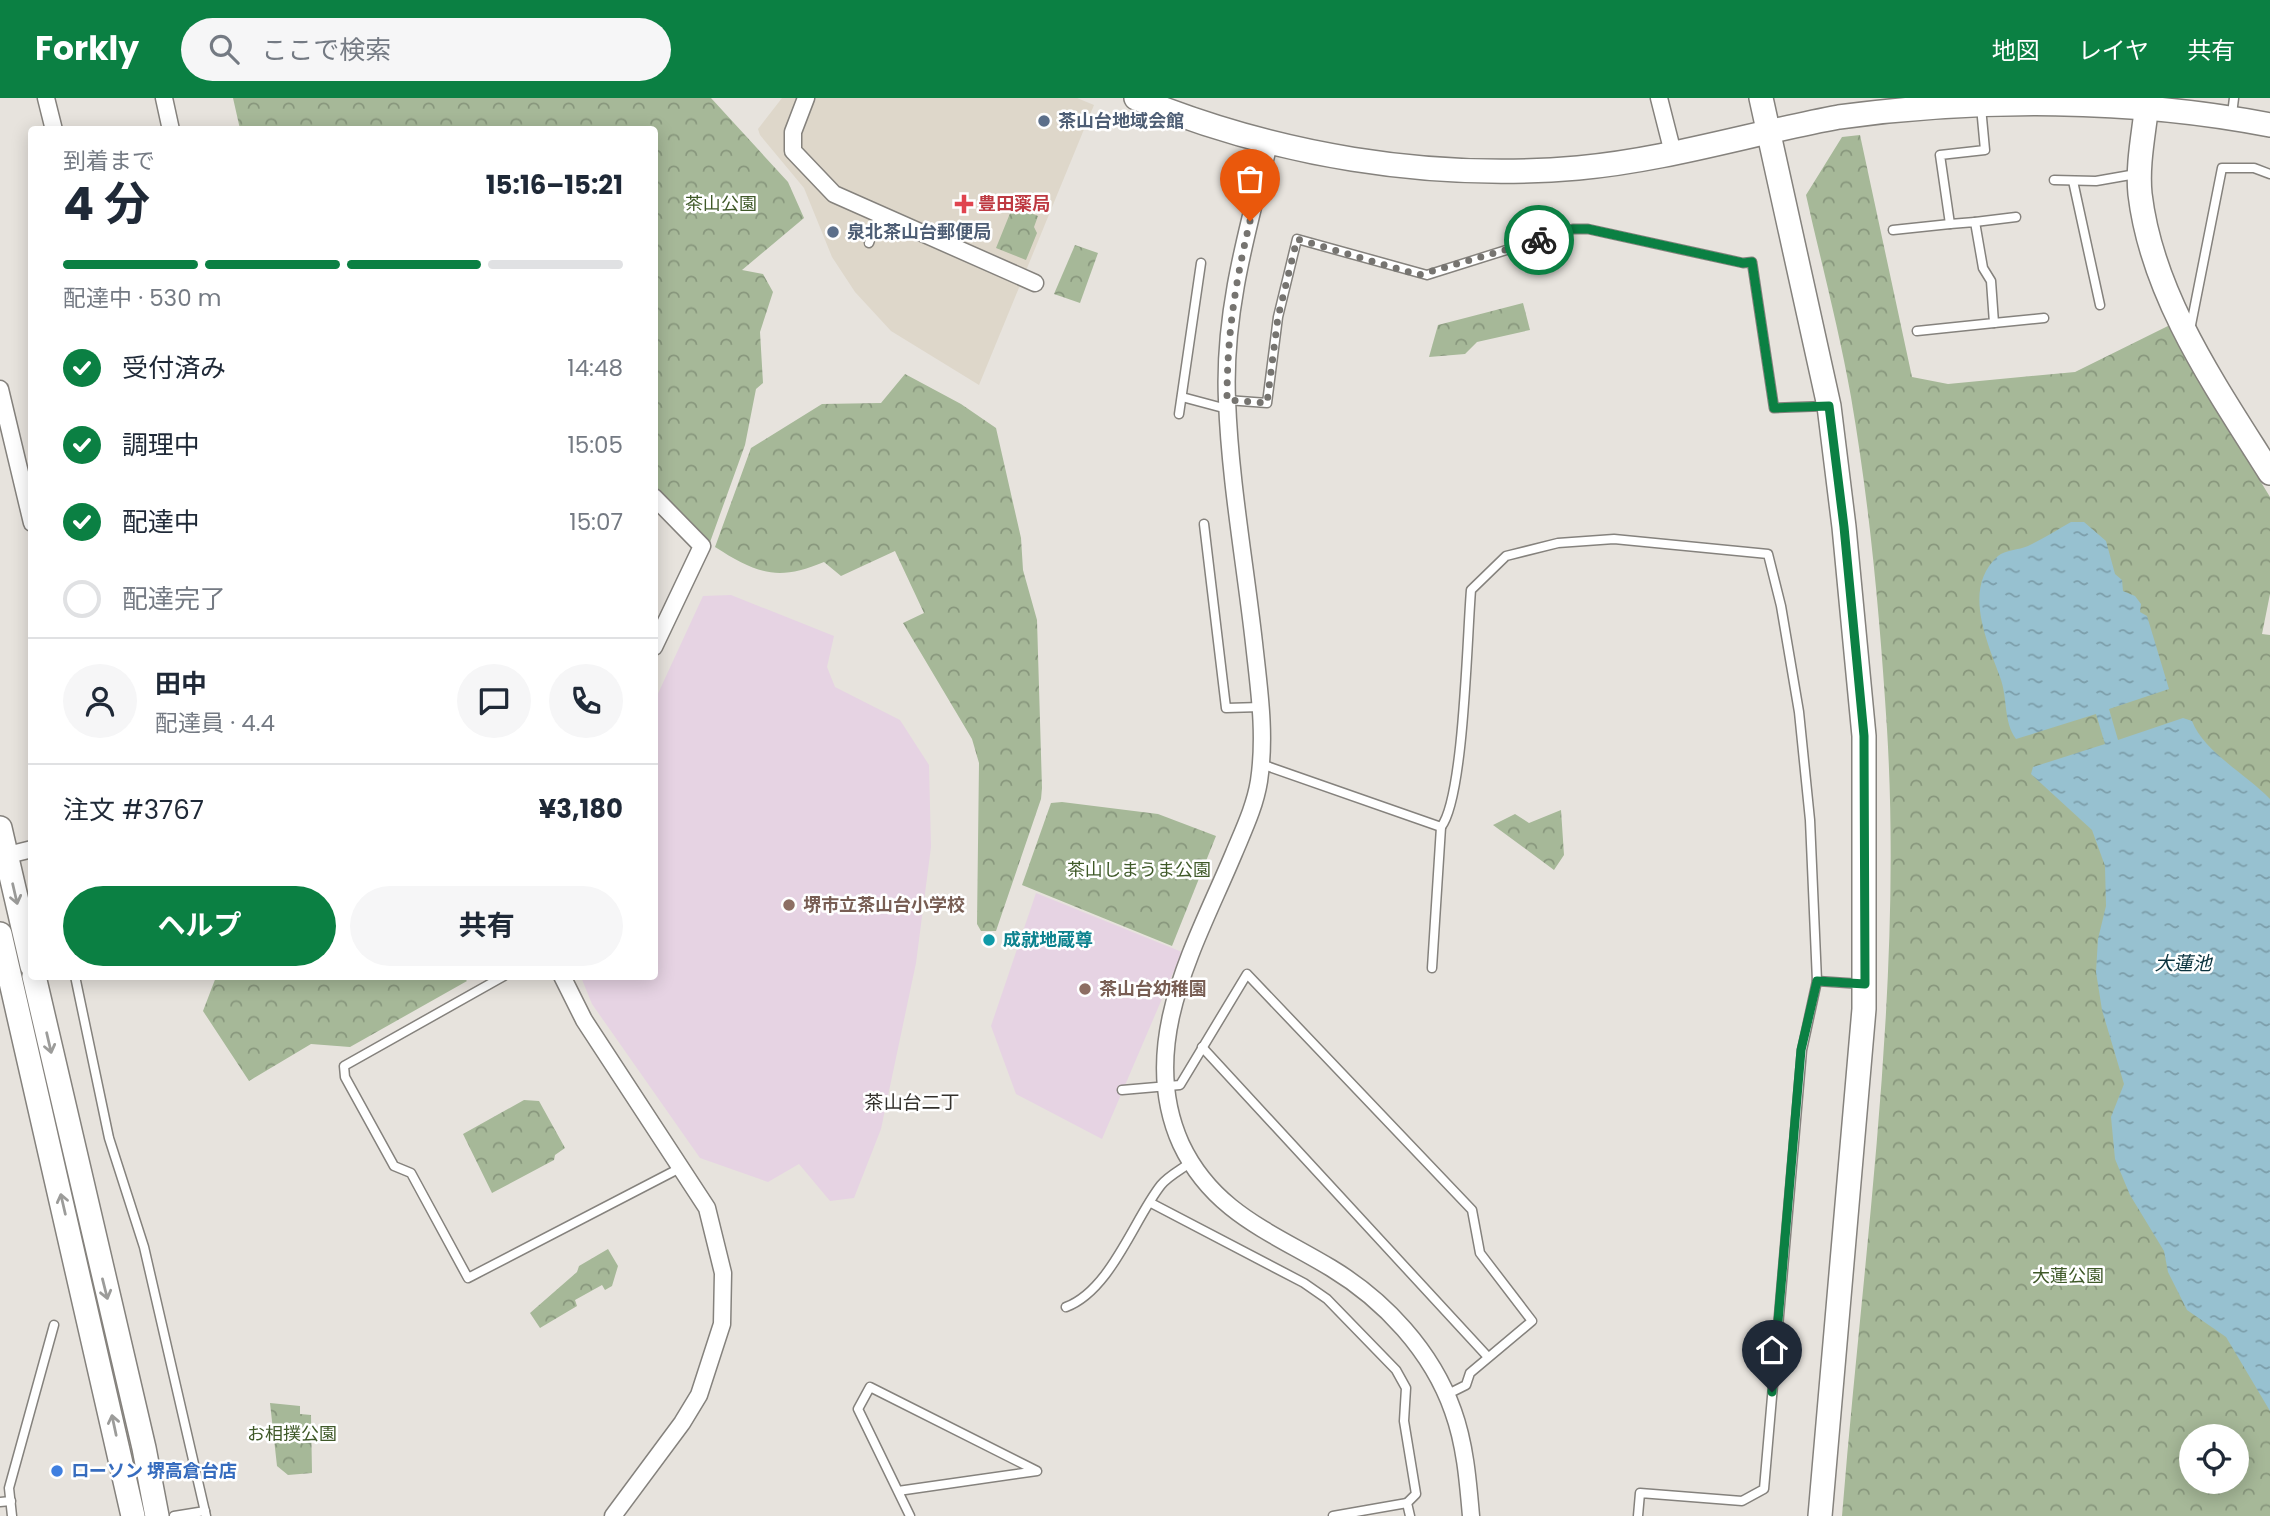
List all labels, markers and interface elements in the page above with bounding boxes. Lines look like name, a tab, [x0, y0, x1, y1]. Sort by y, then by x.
search box	[181, 18, 671, 81]
text: Forkly	[35, 25, 139, 72]
icon: search	[205, 30, 243, 68]
text: ここで検索	[261, 32, 391, 68]
text: 地図	[1992, 34, 2040, 67]
text: レイヤ	[2078, 34, 2149, 67]
text: 共有	[2187, 34, 2235, 67]
place label: 茶山台地域会館	[1058, 108, 1184, 133]
marker: 茶山台地域会館	[1036, 113, 1052, 129]
text: 到着まで	[63, 145, 155, 177]
pin	[1220, 149, 1280, 221]
icon: bag	[1231, 160, 1269, 198]
text: 15:16–15:21	[486, 167, 623, 203]
text: 4 分	[63, 172, 150, 236]
park label: 茶山公園	[685, 191, 757, 216]
place label: 豊田薬局	[978, 191, 1050, 216]
marker: 豊田薬局	[956, 196, 972, 212]
courier	[1504, 205, 1574, 275]
place label: 泉北茶山台郵便局	[847, 219, 991, 244]
icon: bike	[1520, 221, 1558, 259]
marker: 泉北茶山台郵便局	[825, 224, 841, 240]
text: 配達中 · 530 m	[63, 282, 221, 314]
icon: check	[63, 349, 101, 387]
text: 受付済み	[122, 350, 226, 386]
text: 14:48	[567, 352, 623, 384]
icon: check	[63, 426, 101, 464]
text: 調理中	[122, 427, 200, 463]
text: 15:05	[567, 429, 623, 461]
icon: check	[63, 503, 101, 541]
text: 配達中	[122, 504, 200, 540]
text: 15:07	[569, 506, 623, 538]
text: 配達完了	[122, 581, 226, 617]
button: person	[63, 664, 137, 738]
button: chat	[457, 664, 531, 738]
button: phone	[549, 664, 623, 738]
text: 田中	[155, 666, 207, 702]
text: 配達員 · 4.4	[155, 707, 275, 739]
text: ¥3,180	[539, 791, 623, 827]
text: 注文 #3767	[63, 792, 204, 828]
park label: 茶山しまうま公園	[1067, 857, 1211, 882]
one-way arrow	[9, 882, 23, 905]
button: ヘルプ	[63, 886, 336, 966]
button: 共有	[350, 886, 623, 966]
place label: 堺市立茶山台小学校	[803, 892, 965, 917]
marker: 堺市立茶山台小学校	[781, 897, 797, 913]
place label: 成就地蔵尊	[1003, 927, 1093, 952]
marker: 成就地蔵尊	[981, 932, 997, 948]
water label: 大蓮池	[2154, 950, 2213, 977]
place label: 茶山台幼稚園	[1099, 976, 1207, 1001]
marker: 茶山台幼稚園	[1077, 981, 1093, 997]
one-way arrow	[43, 1031, 56, 1054]
district label: 茶山台二丁	[864, 1089, 960, 1116]
one-way arrow	[56, 1193, 69, 1215]
park label: 大蓮公園	[2032, 1263, 2104, 1288]
one-way arrow	[99, 1277, 112, 1300]
pin	[1742, 1320, 1802, 1392]
icon: home	[1753, 1331, 1791, 1369]
one-way arrow	[107, 1414, 120, 1437]
park label: お相撲公園	[247, 1421, 337, 1446]
map controls	[2179, 1424, 2249, 1494]
button: locate	[2179, 1424, 2249, 1494]
place label: ローソン 堺高倉台店	[71, 1458, 237, 1483]
marker: ローソン 堺高倉台店	[49, 1463, 65, 1479]

